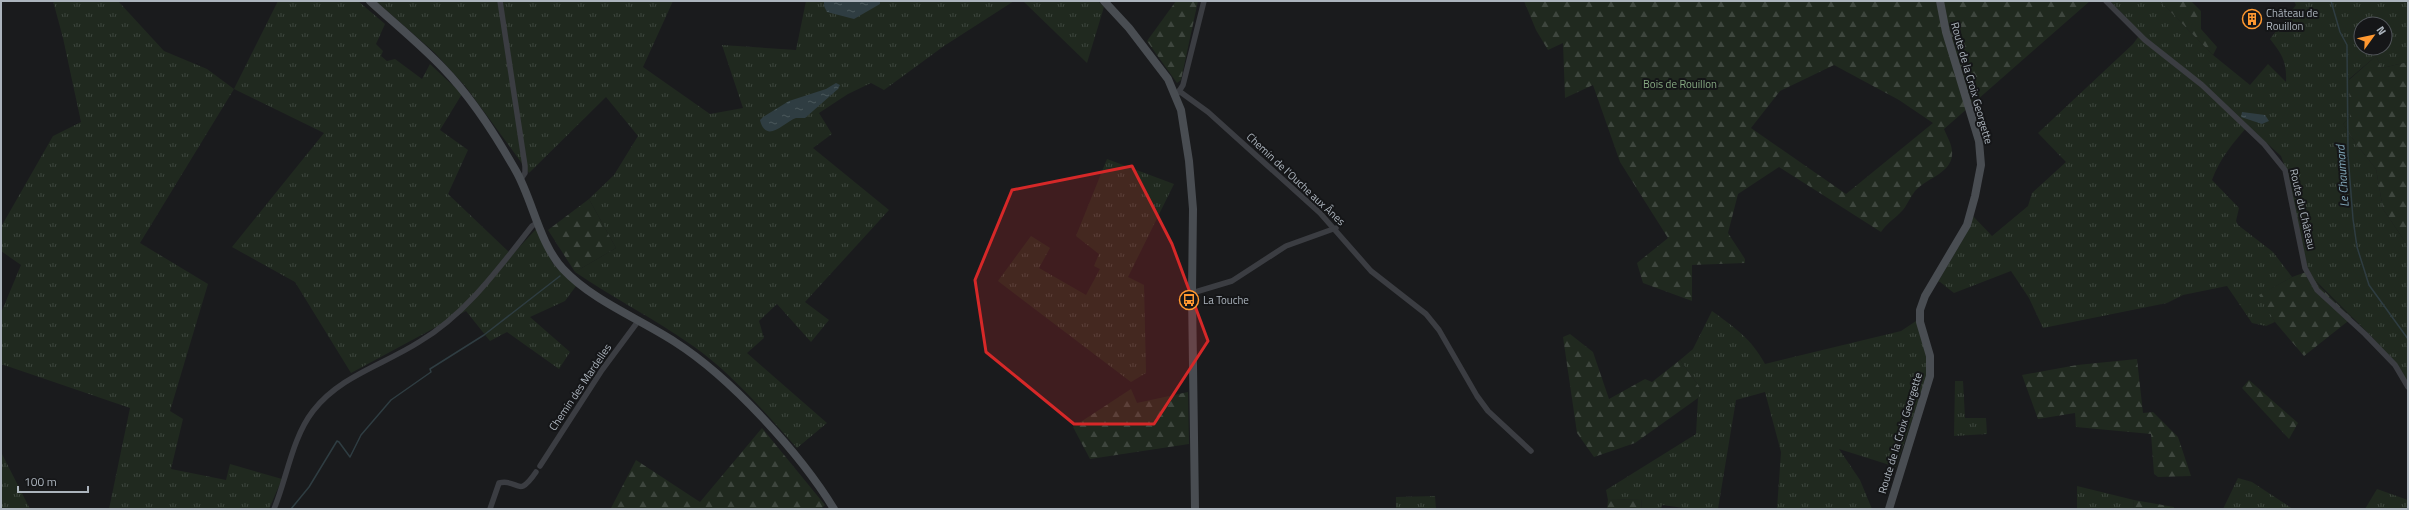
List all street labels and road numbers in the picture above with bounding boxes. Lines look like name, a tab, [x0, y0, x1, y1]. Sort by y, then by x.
street label: Route de la Croix Georgette	[1947, 20, 1997, 146]
street label: Chemin de l'Ouche aux Ânes	[1243, 129, 1349, 229]
street label: Route du Château	[2286, 167, 2320, 251]
street label: Chemin des Mardelles	[545, 340, 615, 434]
street label: Route de la Croix Georgette	[1874, 370, 1926, 496]

